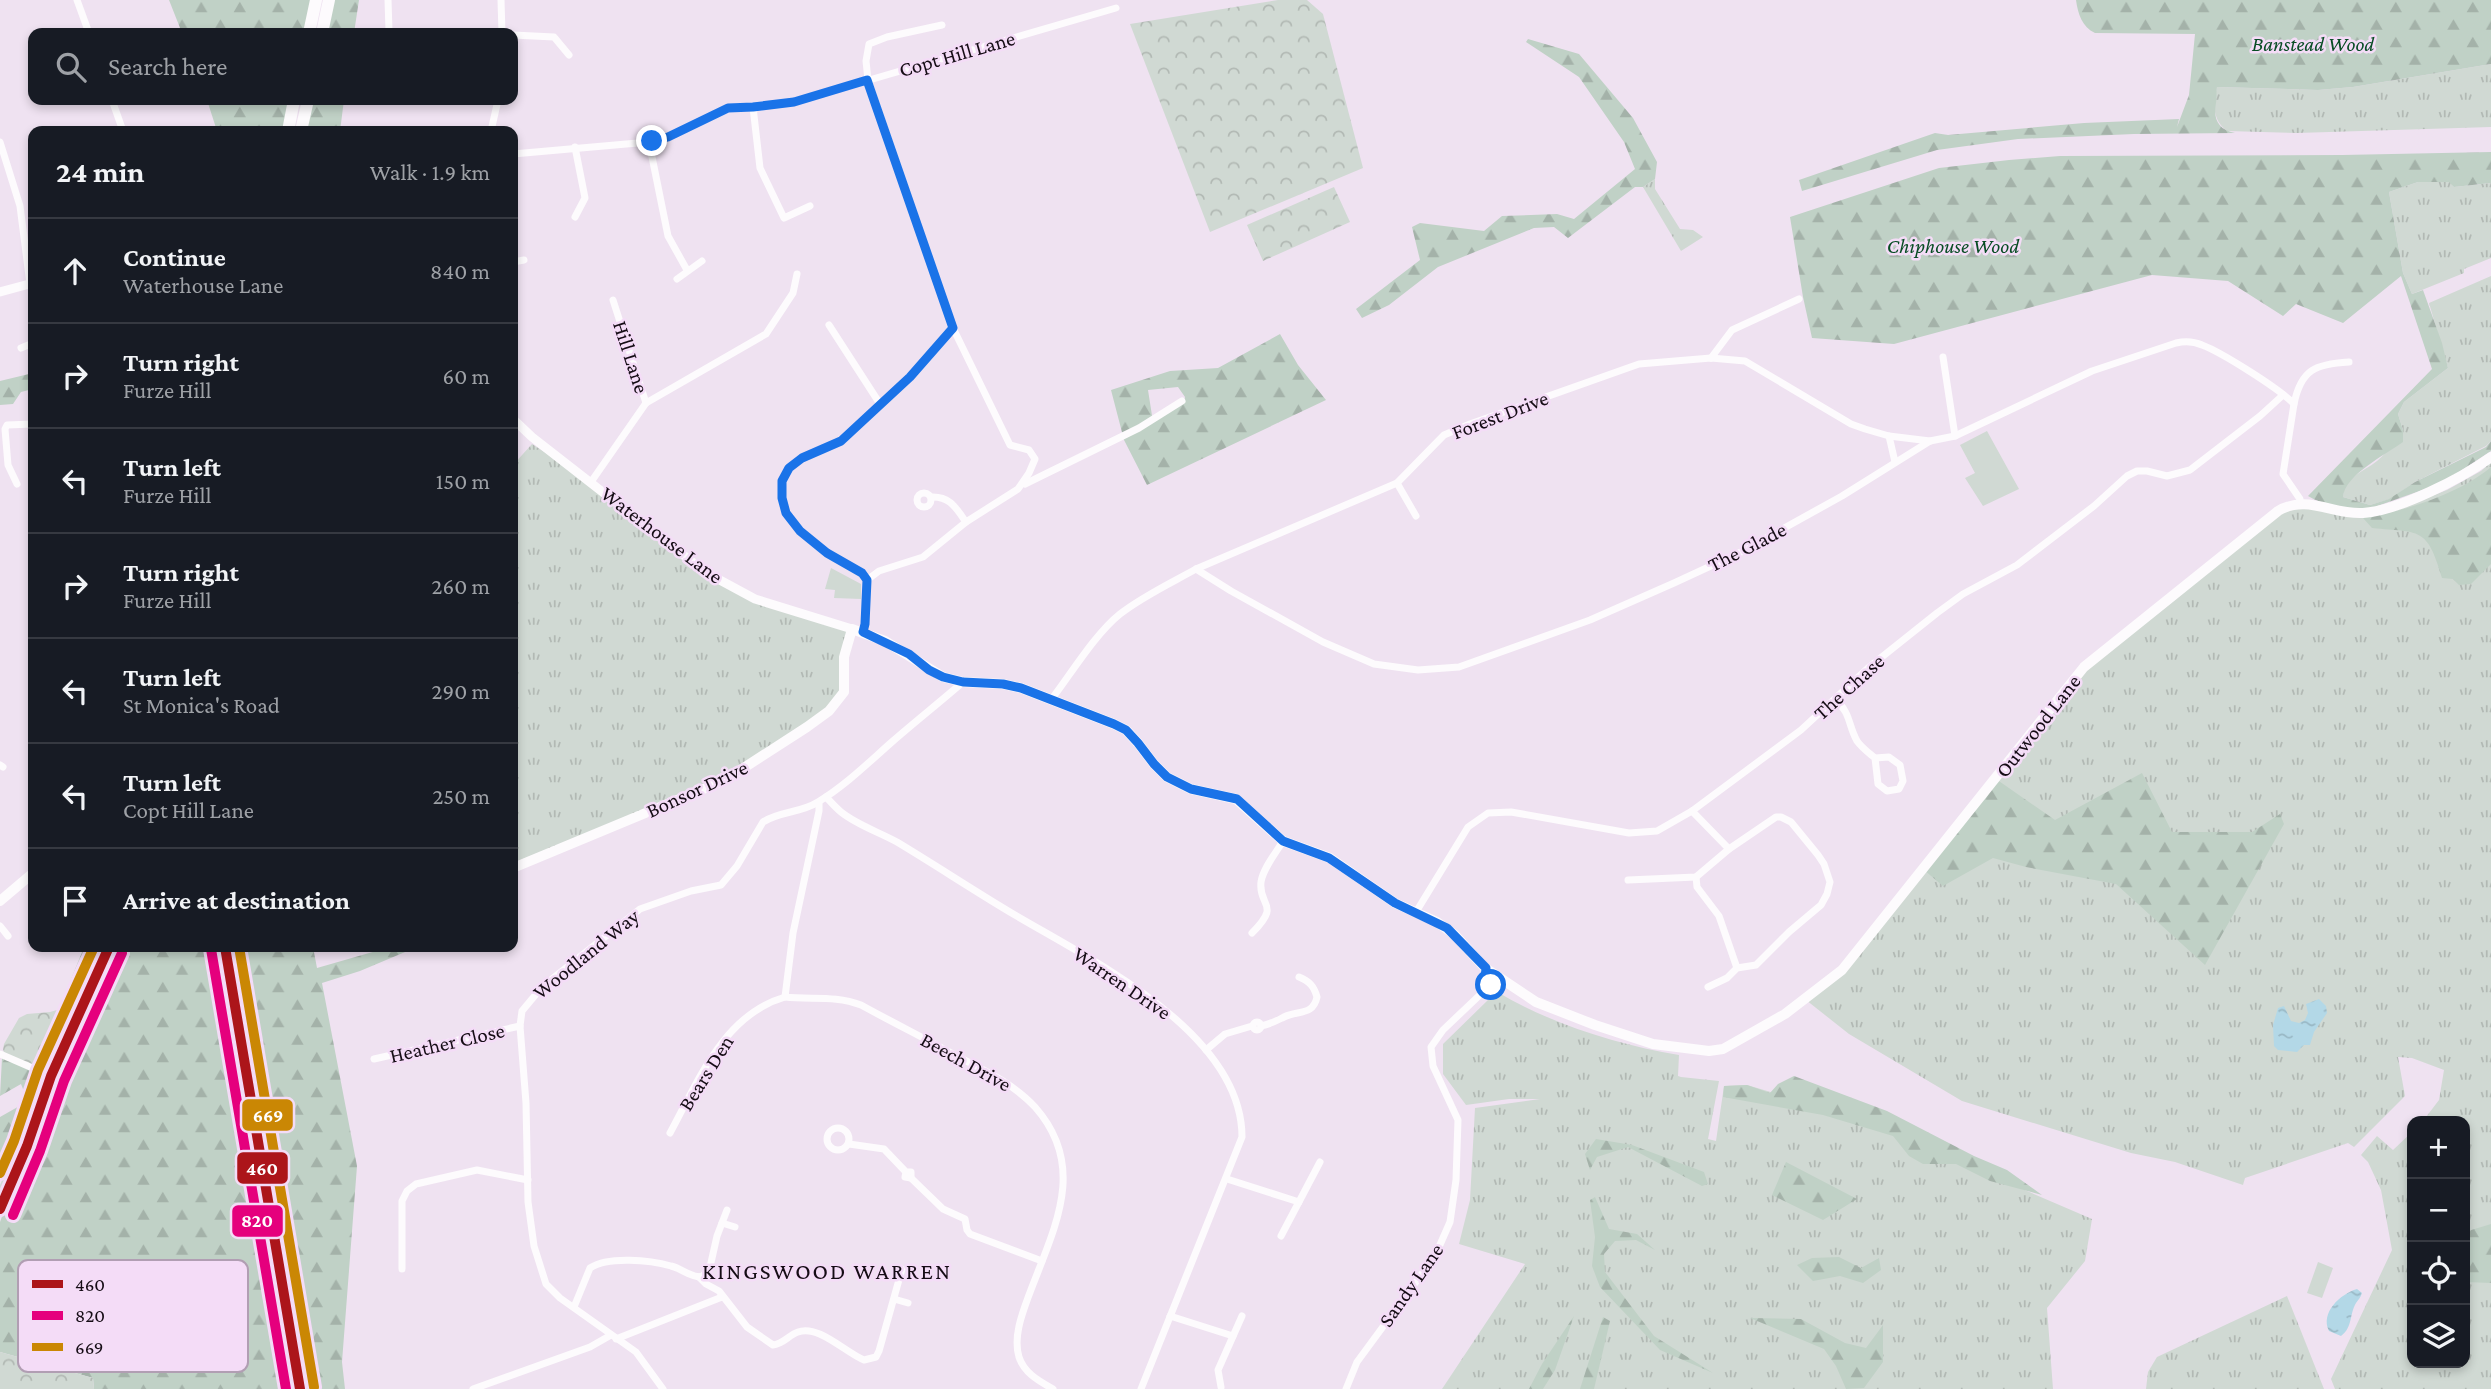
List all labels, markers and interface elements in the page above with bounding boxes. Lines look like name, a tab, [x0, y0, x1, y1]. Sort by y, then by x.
street label: Copt Hill Lane	[896, 26, 1018, 82]
search box	[28, 28, 518, 105]
park label: Banstead Wood	[2252, 32, 2375, 56]
icon: search	[52, 48, 90, 86]
text: Search here	[108, 52, 227, 81]
route end	[636, 125, 667, 156]
text: 24 min	[56, 155, 145, 188]
text: Walk · 1.9 km	[370, 159, 490, 185]
park label: Chiphouse Wood	[1887, 234, 2020, 258]
text: Continue	[123, 243, 226, 272]
icon: ahead	[56, 252, 94, 290]
text: 840 m	[430, 258, 490, 284]
text: Waterhouse Lane	[123, 272, 283, 298]
street label: Hill Lane	[608, 318, 654, 396]
text: Turn right	[123, 348, 239, 377]
icon: right	[56, 357, 94, 395]
text: 60 m	[443, 363, 490, 389]
text: Furze Hill	[123, 377, 212, 403]
street label: Forest Drive	[1448, 386, 1552, 444]
text: Turn left	[123, 453, 221, 482]
icon: left	[56, 462, 94, 500]
text: 150 m	[436, 468, 490, 494]
street label: Waterhouse Lane	[596, 481, 728, 589]
text: Furze Hill	[123, 482, 212, 508]
street label: The Glade	[1704, 517, 1790, 577]
text: Turn right	[123, 558, 239, 587]
icon: right	[56, 567, 94, 605]
text: 260 m	[432, 573, 490, 599]
text: Furze Hill	[123, 587, 212, 613]
street label: The Chase	[1809, 649, 1889, 725]
text: Turn left	[123, 663, 221, 692]
street label: Outwood Lane	[1990, 670, 2086, 782]
icon: left	[56, 672, 94, 710]
text: 290 m	[432, 678, 490, 704]
text: St Monica's Road	[123, 692, 280, 718]
street label: Bonsor Drive	[643, 755, 751, 823]
text: Turn left	[123, 768, 221, 797]
icon: left	[56, 777, 94, 815]
text: 250 m	[432, 783, 490, 809]
text: Copt Hill Lane	[123, 797, 254, 823]
icon: arrive	[56, 882, 94, 920]
text: Arrive at destination	[123, 886, 350, 915]
street label: Woodland Way	[528, 904, 644, 1004]
street label: Warren Drive	[1069, 942, 1175, 1024]
route start	[1475, 969, 1506, 1000]
street label: Heather Close	[387, 1018, 507, 1068]
street label: Beech Drive	[917, 1027, 1015, 1097]
street label: Bears Den	[673, 1031, 739, 1115]
line badge: 669	[241, 1098, 294, 1132]
text: 669	[253, 1105, 283, 1126]
map controls	[2407, 1116, 2470, 1368]
button: +	[2407, 1116, 2470, 1179]
line badge: 460	[236, 1151, 289, 1185]
text: 460	[246, 1158, 278, 1179]
button: −	[2407, 1179, 2470, 1242]
line badge: 820	[231, 1204, 284, 1238]
text: 820	[241, 1210, 273, 1231]
street label: Sandy Lane	[1374, 1239, 1448, 1331]
button: locate	[2407, 1242, 2470, 1305]
district label: KINGSWOOD WARREN	[702, 1258, 952, 1284]
legend	[18, 1260, 248, 1372]
text: 460	[75, 1274, 105, 1295]
text: 820	[75, 1305, 105, 1326]
button: layers	[2407, 1305, 2470, 1368]
text: 669	[75, 1337, 103, 1358]

